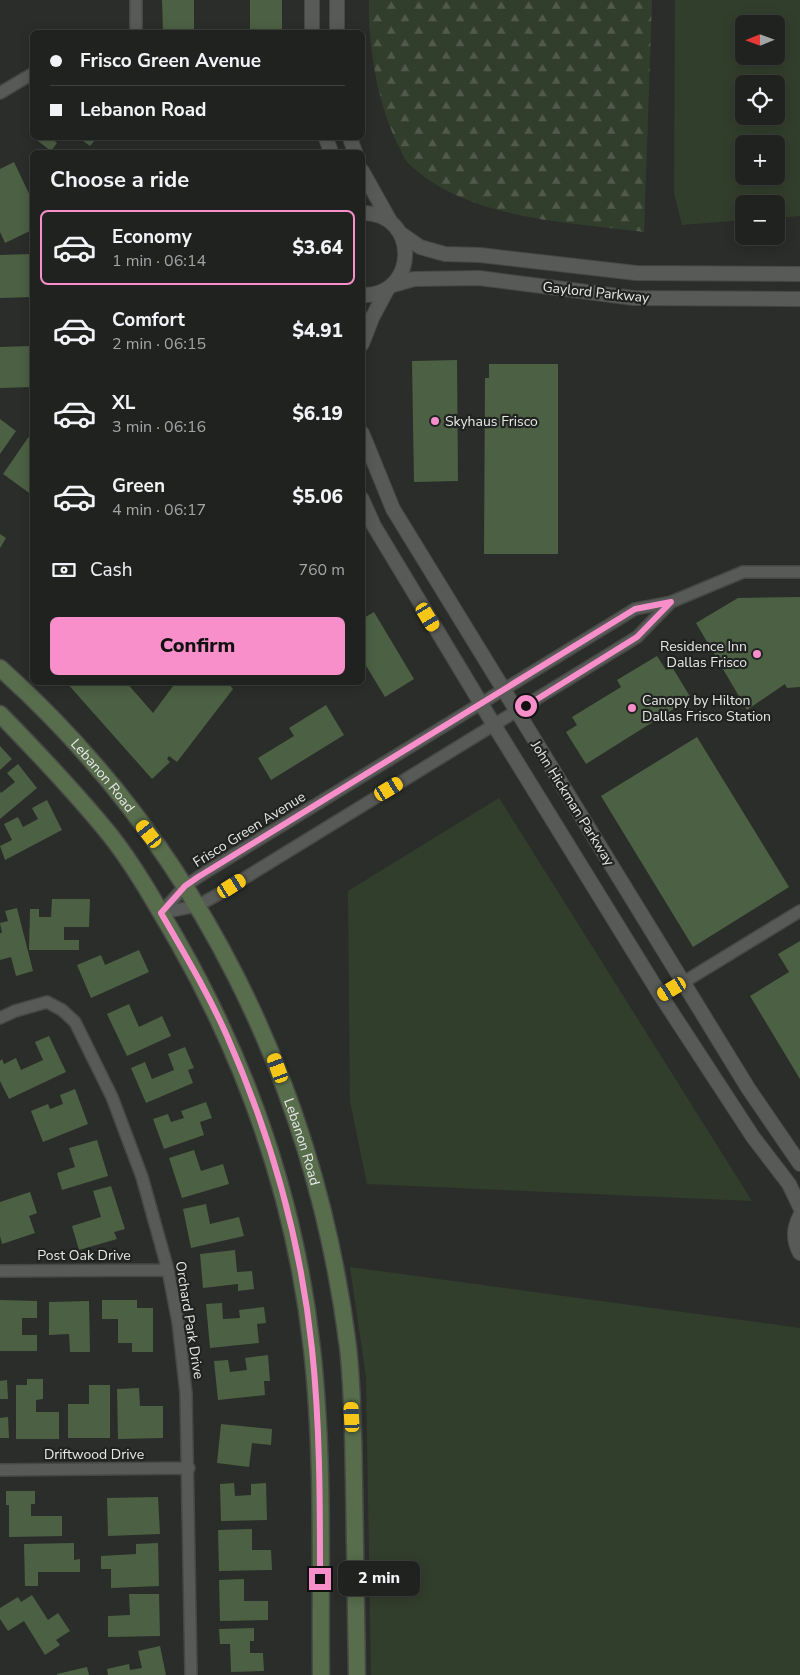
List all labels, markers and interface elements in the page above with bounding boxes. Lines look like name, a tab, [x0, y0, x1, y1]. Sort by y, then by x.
north arrow	[735, 15, 785, 65]
map controls	[735, 15, 785, 245]
text: Frisco Green Avenue	[80, 48, 261, 74]
button: locate	[735, 75, 785, 125]
text: Lebanon Road	[80, 97, 207, 123]
button: +	[735, 135, 785, 185]
text: Choose a ride	[50, 165, 189, 195]
button: −	[735, 195, 785, 245]
text: Economy	[112, 224, 192, 250]
icon: car	[52, 225, 97, 270]
text: $3.64	[292, 235, 343, 261]
text: 1 min · 06:14	[112, 250, 206, 272]
street label: Gaylord Parkway	[542, 277, 651, 308]
text: Comfort	[112, 307, 185, 333]
icon: car	[52, 308, 97, 353]
text: $4.91	[292, 318, 343, 344]
text: 2 min · 06:15	[112, 333, 206, 355]
text: XL	[112, 390, 135, 416]
icon: car	[52, 391, 97, 436]
text: $6.19	[292, 401, 343, 427]
place label: Skyhaus Frisco	[445, 412, 538, 431]
marker: Skyhaus Frisco	[429, 415, 441, 427]
text: 3 min · 06:16	[112, 416, 206, 438]
text: Green	[112, 473, 165, 499]
icon: car	[52, 474, 97, 519]
text: $5.06	[292, 484, 343, 510]
text: 4 min · 06:17	[112, 499, 206, 521]
icon: cash	[50, 556, 78, 584]
text: Cash	[90, 557, 132, 583]
text: 760 m	[298, 559, 345, 581]
car	[413, 600, 442, 634]
button: Confirm	[50, 617, 345, 675]
place label: Residence Inn Dallas Frisco	[660, 637, 747, 672]
marker: Residence Inn Dallas Frisco	[751, 648, 763, 660]
place label: Canopy by Hilton Dallas Frisco Station	[642, 691, 771, 726]
route start	[515, 695, 537, 717]
marker: Canopy by Hilton Dallas Frisco Station	[626, 702, 638, 714]
street label: Lebanon Road	[66, 735, 139, 816]
street label: John Hickman Parkway	[526, 736, 619, 870]
car	[372, 775, 405, 803]
street label: Frisco Green Avenue	[189, 787, 309, 872]
car	[133, 818, 164, 850]
car	[215, 872, 248, 900]
car	[655, 975, 688, 1003]
car	[265, 1051, 290, 1085]
street label: Lebanon Road	[279, 1096, 325, 1188]
street label: Post Oak Drive	[37, 1246, 131, 1265]
street label: Orchard Park Drive	[171, 1260, 208, 1380]
car	[343, 1402, 360, 1432]
street label: Driftwood Drive	[44, 1445, 144, 1464]
callout: 2 min	[338, 1562, 420, 1596]
text: 2 min	[358, 1567, 400, 1589]
route end	[309, 1568, 331, 1590]

